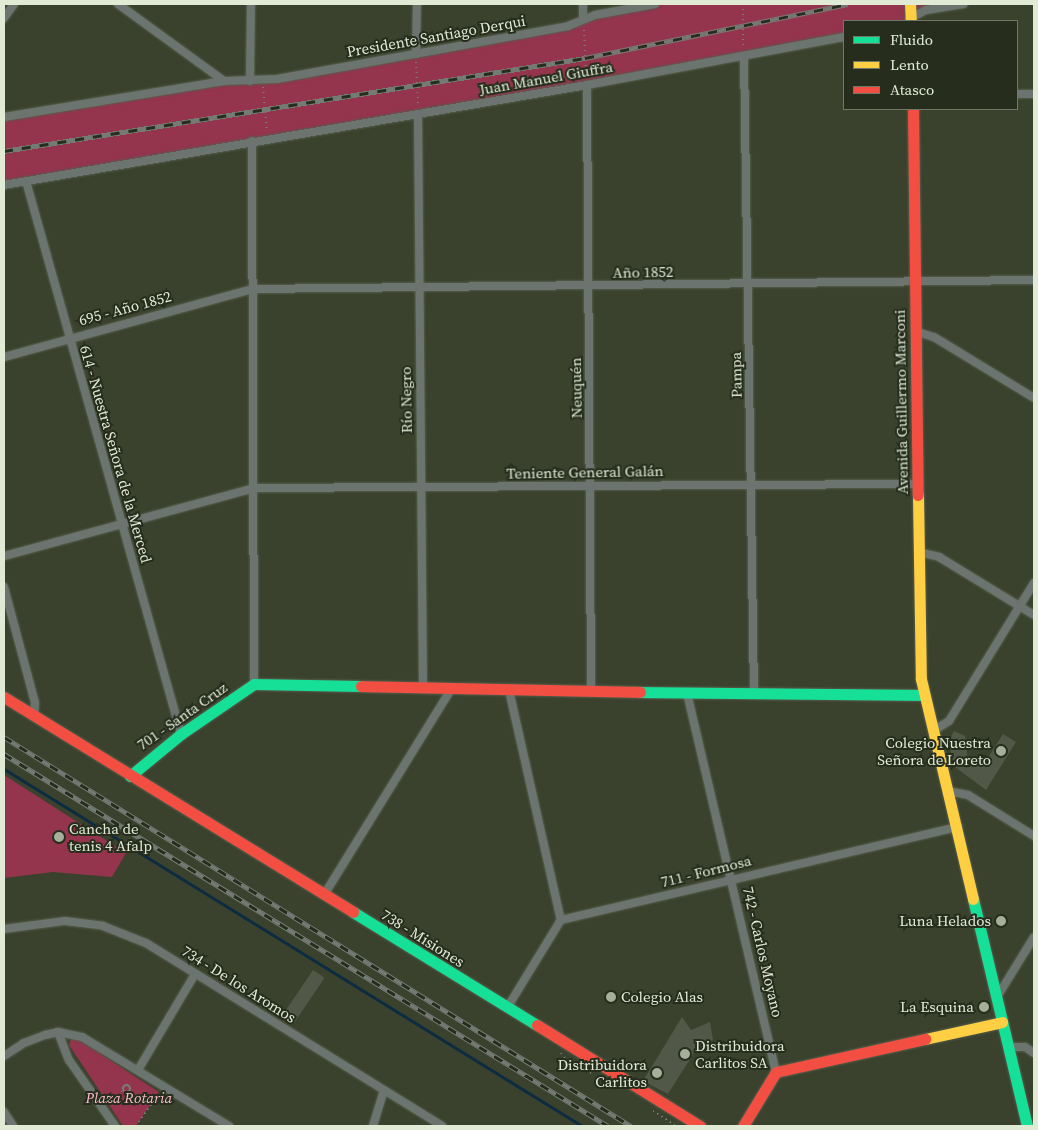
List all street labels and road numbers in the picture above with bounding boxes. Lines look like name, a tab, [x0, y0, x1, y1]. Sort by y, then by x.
street label: Presidente Santiago Derqui	[345, 11, 527, 61]
street label: Juan Manuel Giuffra	[478, 57, 614, 99]
street label: Año 1852	[612, 262, 674, 282]
street label: 695 - Año 1852	[77, 287, 173, 329]
street label: Avenida Guillermo Marconi	[890, 309, 912, 495]
street label: 614 - Nuestra Señora de la Merced	[76, 343, 156, 565]
street label: Pampa	[727, 352, 745, 398]
street label: Neuquén	[566, 357, 586, 419]
street label: Río Negro	[396, 367, 416, 433]
street label: Teniente General Galán	[506, 462, 664, 482]
street label: 701 - Santa Cruz	[133, 678, 231, 754]
street label: 711 - Formosa	[659, 851, 753, 891]
street label: 742 - Carlos Moyano	[739, 885, 787, 1019]
street label: 738 - Misiones	[378, 905, 468, 971]
street label: 734 - De los Aromos	[179, 942, 299, 1026]

